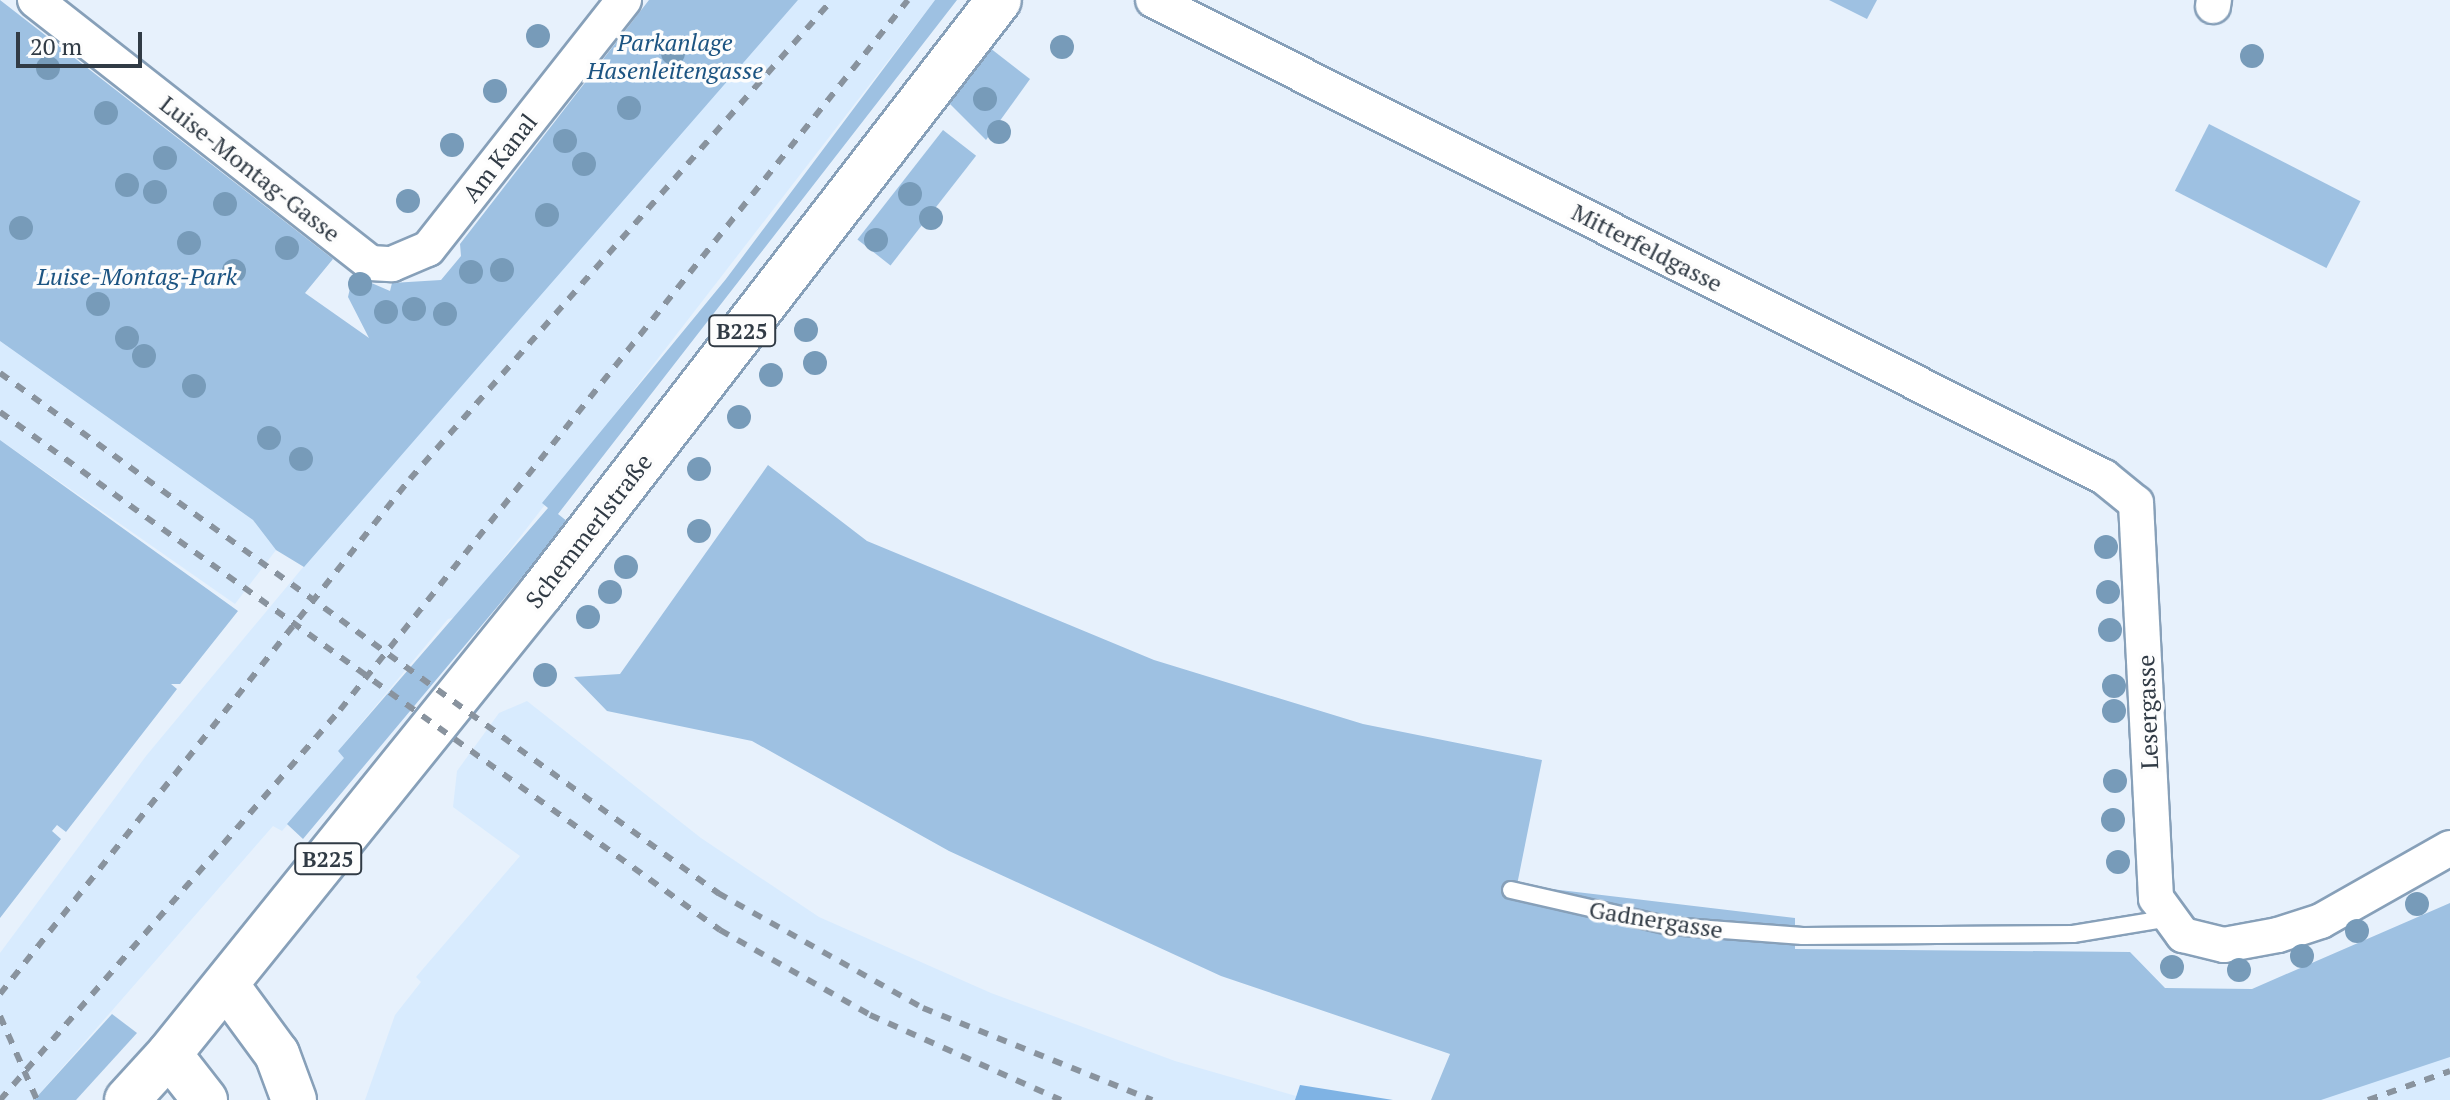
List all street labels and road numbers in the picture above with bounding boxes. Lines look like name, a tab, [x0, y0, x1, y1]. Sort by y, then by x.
street label: Luise-Montag-Gasse	[154, 90, 346, 248]
street label: Am Kanal	[457, 108, 543, 208]
street label: Mitterfeldgasse	[1567, 198, 1727, 298]
road number: B225	[708, 313, 776, 349]
street label: Schemmerlstraße	[520, 448, 658, 614]
street label: Lesergasse	[2132, 654, 2164, 770]
road number: B225	[294, 841, 362, 877]
street label: Gadnergasse	[1587, 895, 1725, 945]

